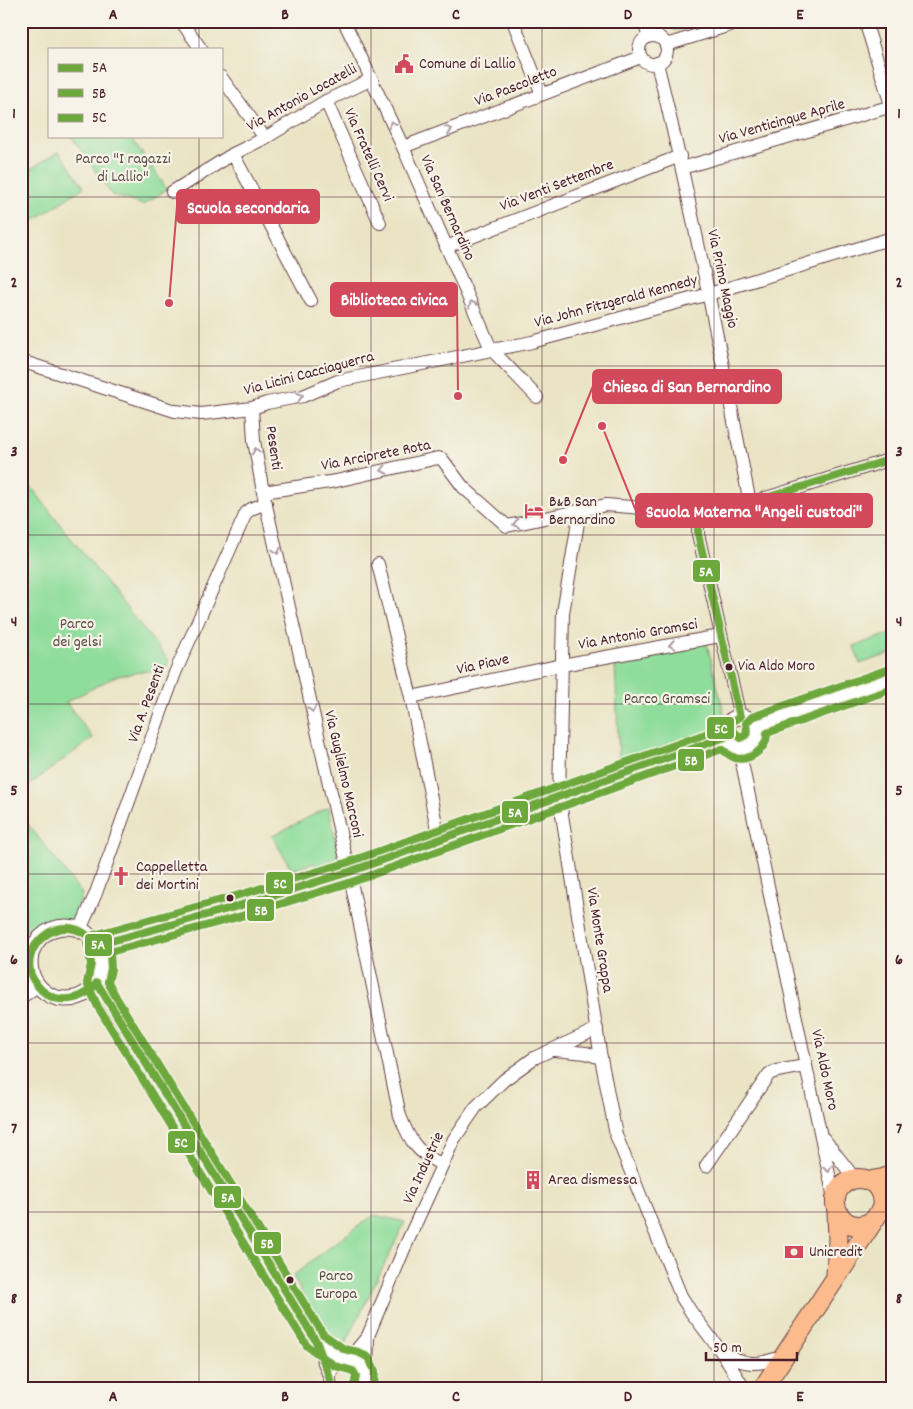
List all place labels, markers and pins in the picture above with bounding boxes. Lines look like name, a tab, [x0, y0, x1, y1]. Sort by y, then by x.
public building icon: Comune di Lallio	[393, 53, 415, 75]
place label: Comune di Lallio	[419, 53, 516, 76]
callout: Scuola secondaria	[177, 190, 319, 223]
callout: Biblioteca civica	[331, 283, 457, 316]
callout: Chiesa di San Bernardino	[593, 370, 781, 403]
place label: B&B San Bernardino	[549, 491, 615, 532]
callout: Scuola Materna "Angeli custodi"	[636, 494, 872, 527]
hotel icon: B&B San Bernardino	[523, 500, 545, 522]
place label: Via Aldo Moro	[738, 656, 815, 678]
marker: Via Aldo Moro	[724, 662, 734, 672]
place label: Cappelletta dei Mortini	[136, 856, 208, 897]
church icon: Cappelletta dei Mortini	[110, 865, 132, 887]
unlabelled marker	[225, 893, 235, 903]
building icon: Area dismessa	[522, 1169, 544, 1191]
place label: Area dismessa	[548, 1169, 638, 1192]
bank icon: Unicredit	[783, 1241, 805, 1263]
place label: Unicredit	[809, 1241, 863, 1264]
unlabelled marker	[285, 1275, 295, 1285]

